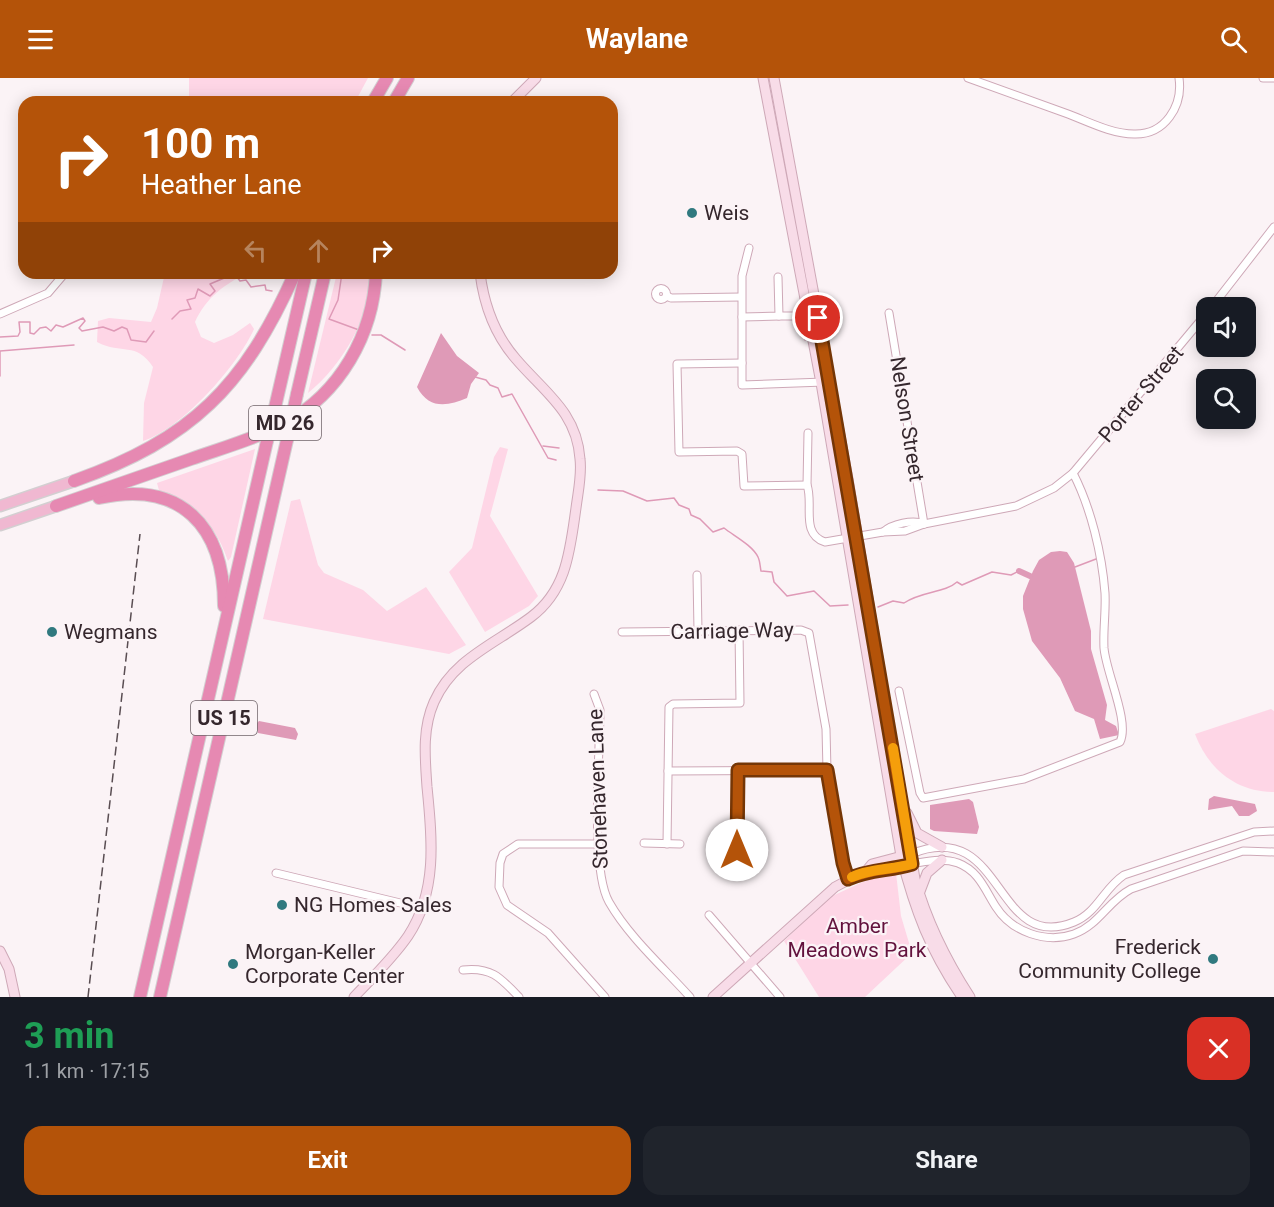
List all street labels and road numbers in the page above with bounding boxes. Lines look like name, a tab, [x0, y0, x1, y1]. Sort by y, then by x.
street label: Porter Street	[1094, 341, 1188, 447]
street label: Nelson Street	[885, 355, 929, 483]
road number: MD 26	[249, 406, 321, 440]
street label: Carriage Way	[670, 618, 794, 644]
road number: US 15	[191, 701, 257, 735]
street label: Stonehaven Lane	[583, 709, 613, 869]

